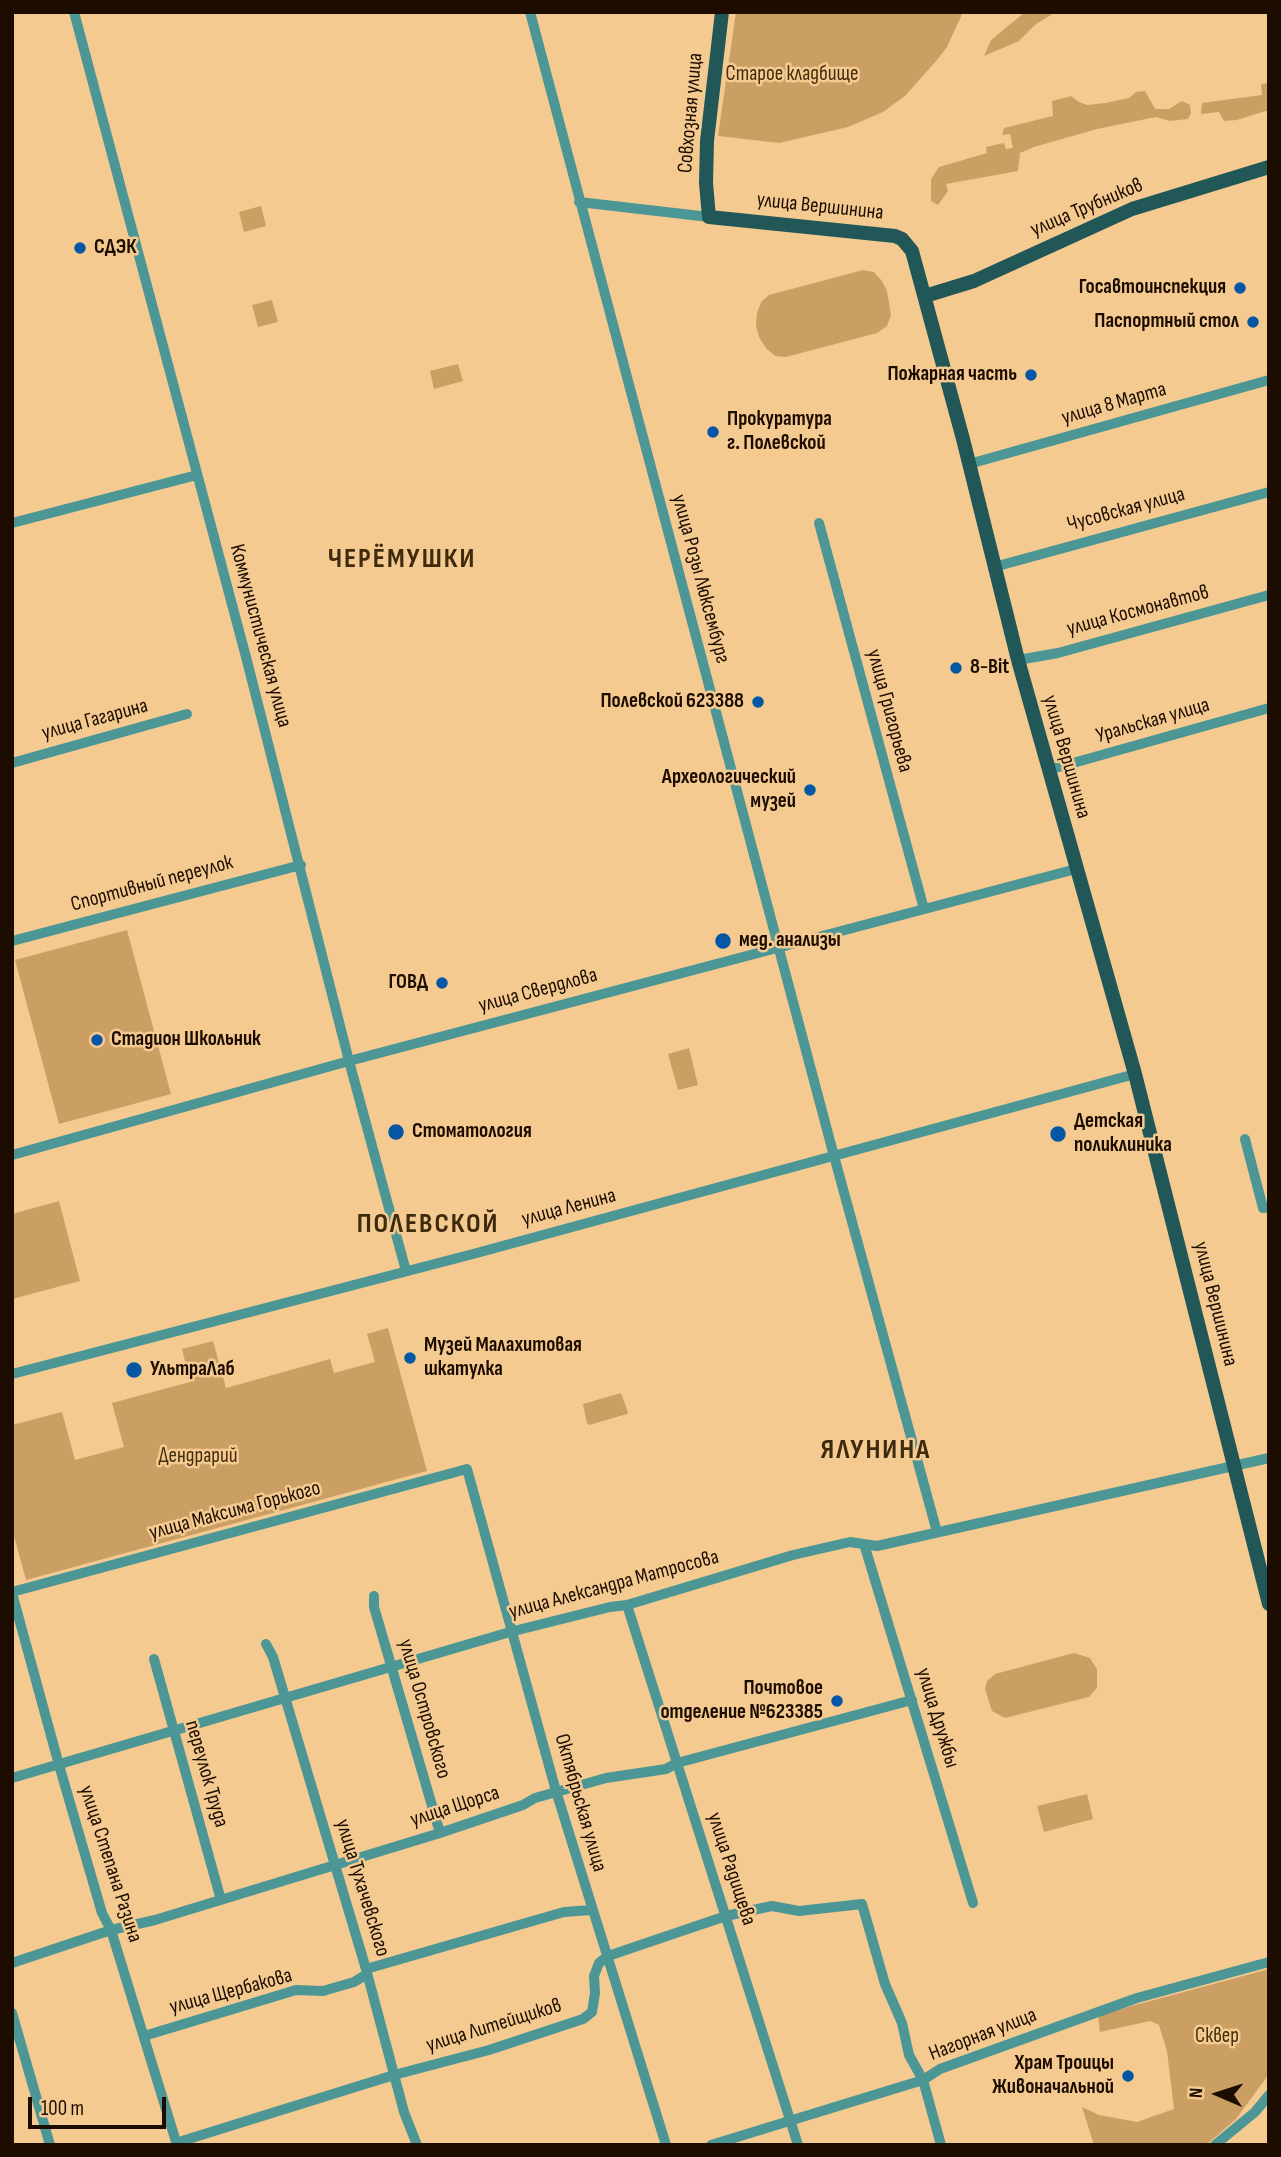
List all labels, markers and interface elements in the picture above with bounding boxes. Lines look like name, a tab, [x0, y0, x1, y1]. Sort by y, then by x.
street label: Совхозная улица	[673, 52, 709, 174]
park label: Старое кладбище	[726, 62, 858, 88]
street label: улица Трубников	[1027, 173, 1147, 243]
street label: улица Вершинина	[755, 188, 885, 226]
place label: СДЭК	[94, 235, 136, 261]
marker: СДЭК	[72, 240, 88, 256]
place label: Госавтоинспекция	[1079, 275, 1226, 301]
marker: Госавтоинспекция	[1232, 280, 1248, 296]
place label: Паспортный стол	[1094, 309, 1239, 335]
marker: Паспортный стол	[1245, 314, 1261, 330]
place label: Пожарная часть	[887, 362, 1017, 388]
marker: Пожарная часть	[1023, 367, 1039, 383]
street label: улица 8 Марта	[1059, 377, 1169, 431]
place label: Прокуратура г. Полевской	[727, 407, 832, 457]
marker: Прокуратура г. Полевской	[705, 424, 721, 440]
street label: Чусовская улица	[1064, 482, 1188, 538]
street label: улица Розы Люксембург	[665, 492, 735, 666]
street label: Коммунистическая улица	[223, 542, 297, 730]
district label: ЧЕРЁМУШКИ	[329, 543, 475, 577]
street label: улица Космонавтов	[1064, 580, 1212, 642]
street label: улица Григорьева	[860, 647, 918, 775]
place label: 8-Bit	[970, 655, 1009, 681]
marker: 8-Bit	[948, 660, 964, 676]
place label: Полевской 623388	[600, 689, 744, 715]
street label: улица Вершинина	[1036, 692, 1096, 822]
street label: Уральская улица	[1093, 693, 1213, 749]
street label: улица Гагарина	[39, 694, 151, 746]
marker: Полевской 623388	[750, 694, 766, 710]
place label: Археологический музей	[662, 765, 796, 815]
marker: Археологический музей	[802, 782, 818, 798]
street label: Спортивный переулок	[68, 850, 236, 918]
place label: мед. анализы	[739, 928, 841, 954]
marker: мед. анализы	[713, 931, 733, 951]
street label: улица Свердлова	[476, 963, 600, 1019]
place label: ГОВД	[388, 970, 428, 996]
marker: ГОВД	[434, 975, 450, 991]
place label: Стадион Школьник	[111, 1027, 261, 1053]
marker: Стадион Школьник	[89, 1032, 105, 1048]
place label: Детская поликлиника	[1074, 1109, 1172, 1159]
place label: Стоматология	[412, 1119, 532, 1145]
marker: Стоматология	[386, 1122, 406, 1142]
marker: Детская поликлиника	[1048, 1124, 1068, 1144]
street label: улица Ленина	[519, 1183, 619, 1233]
district label: ПОЛЕВСКОЙ	[358, 1208, 498, 1242]
street label: улица Вершинина	[1187, 1239, 1243, 1369]
place label: Музей Малахитовая шкатулка	[424, 1333, 582, 1383]
marker: Музей Малахитовая шкатулка	[402, 1350, 418, 1366]
place label: УльтраЛаб	[150, 1357, 235, 1383]
marker: УльтраЛаб	[124, 1360, 144, 1380]
district label: ЯЛУНИНА	[821, 1434, 931, 1468]
park label: Дендрарий	[158, 1444, 238, 1470]
street label: улица Максима Горького	[147, 1476, 323, 1546]
street label: улица Александра Матросова	[506, 1545, 722, 1625]
street label: улица Островского	[392, 1636, 456, 1782]
street label: улица Дружбы	[910, 1665, 964, 1771]
place label: Почтовое отделение №623385	[660, 1676, 823, 1726]
marker: Почтовое отделение №623385	[829, 1693, 845, 1709]
street label: переулок Труда	[179, 1718, 233, 1830]
street label: Октябрьская улица	[548, 1731, 612, 1875]
street label: улица Щорса	[407, 1781, 503, 1833]
street label: улица Степана Разина	[73, 1782, 147, 1946]
street label: улица Радищева	[701, 1809, 761, 1929]
street label: улица Тухачевского	[329, 1816, 395, 1960]
street label: улица Щербакова	[167, 1964, 295, 2020]
street label: улица Литейщиков	[423, 1993, 565, 2059]
street label: Нагорная улица	[926, 2003, 1040, 2067]
park label: Сквер	[1195, 2024, 1239, 2050]
place label: Храм Троицы Живоначальной	[992, 2051, 1114, 2101]
north arrow	[1183, 2059, 1253, 2129]
marker: Храм Троицы Живоначальной	[1120, 2068, 1136, 2084]
scale bar	[32, 2084, 170, 2128]
text: N	[1185, 2087, 1208, 2099]
text: 100 m	[41, 2096, 84, 2121]

